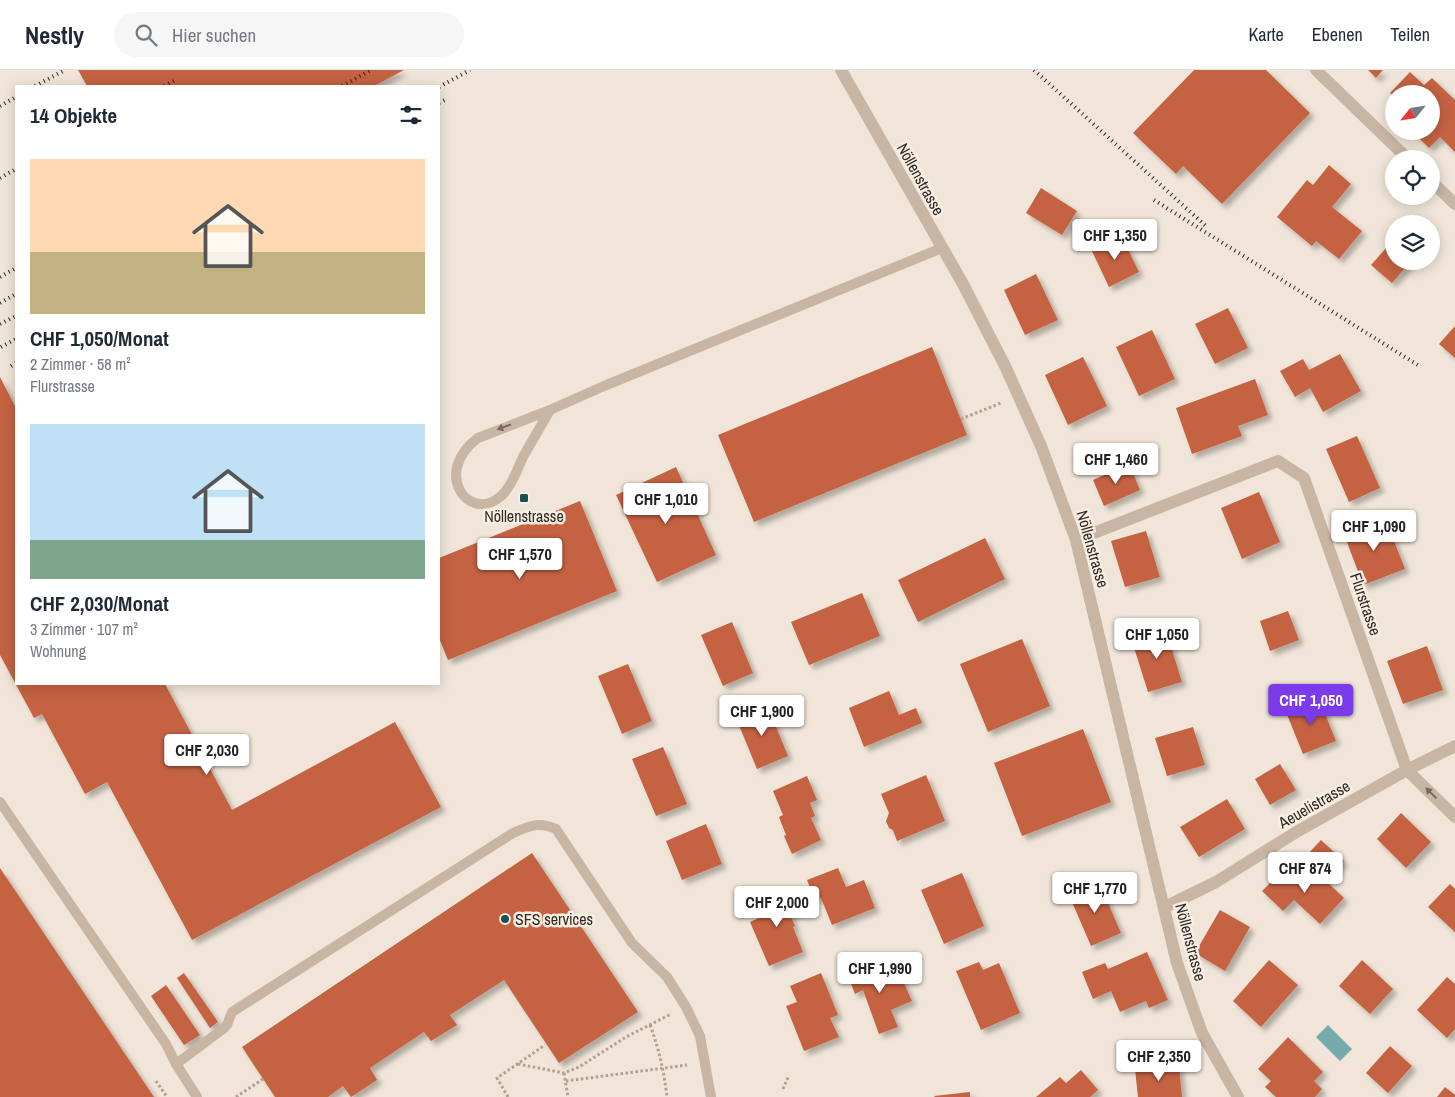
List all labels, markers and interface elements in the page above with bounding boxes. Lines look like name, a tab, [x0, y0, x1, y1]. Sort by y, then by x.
search box	[114, 12, 464, 57]
text: Nestly	[25, 19, 84, 51]
icon: search	[132, 21, 160, 49]
text: Hier suchen	[172, 22, 256, 48]
text: Karte	[1248, 22, 1284, 47]
text: Ebenen	[1312, 22, 1363, 47]
text: Teilen	[1391, 22, 1430, 47]
north arrow	[1385, 85, 1440, 140]
map controls	[1385, 85, 1440, 270]
text: 14 Objekte	[30, 101, 117, 130]
icon: filters	[397, 101, 425, 129]
street label: Nöllenstrasse	[892, 139, 950, 219]
button: locate	[1385, 150, 1440, 205]
icon: home	[183, 191, 273, 281]
button: layers	[1385, 215, 1440, 270]
pin: CHF 1,350	[1058, 218, 1172, 261]
text: CHF 1,350	[1083, 224, 1147, 246]
text: CHF 1,050/Monat	[30, 324, 169, 353]
text: 2 Zimmer · 58 m²	[30, 353, 131, 375]
text: Flurstrasse	[30, 375, 95, 397]
one-way arrow	[496, 423, 511, 431]
pin: CHF 1,460	[1059, 442, 1173, 485]
text: CHF 1,460	[1084, 448, 1148, 470]
icon: home	[183, 456, 273, 546]
pin: CHF 1,010	[609, 482, 723, 525]
text: CHF 1,010	[634, 488, 698, 510]
marker: Nöllenstrasse	[518, 492, 530, 504]
place label: Nöllenstrasse	[484, 505, 564, 527]
street label: Nöllenstrasse	[1071, 508, 1115, 590]
pin: CHF 1,090	[1317, 510, 1431, 552]
text: CHF 1,090	[1342, 515, 1406, 537]
pin: CHF 1,570	[463, 538, 577, 580]
text: CHF 1,570	[488, 543, 552, 565]
street label: Flurstrasse	[1345, 570, 1387, 638]
text: CHF 2,030/Monat	[30, 589, 169, 618]
text: 3 Zimmer · 107 m²	[30, 618, 138, 640]
pin: CHF 1,050	[1100, 618, 1214, 660]
text: CHF 1,050	[1125, 623, 1189, 645]
text: Wohnung	[30, 640, 86, 662]
pin: CHF 1,050	[1254, 684, 1368, 726]
text: CHF 1,050	[1279, 689, 1343, 711]
pin: CHF 1,900	[705, 694, 819, 737]
text: CHF 1,900	[730, 700, 794, 722]
pin: CHF 2,030	[150, 734, 264, 776]
text: CHF 2,030	[175, 739, 239, 761]
street label: Aeuelistrasse	[1273, 775, 1354, 834]
one-way arrow	[1425, 788, 1437, 800]
pin: CHF 874	[1259, 852, 1351, 894]
text: CHF 874	[1279, 857, 1331, 879]
pin: CHF 1,770	[1038, 872, 1152, 914]
text: CHF 1,770	[1063, 877, 1127, 899]
pin: CHF 2,000	[720, 886, 834, 928]
text: CHF 2,000	[745, 891, 809, 913]
street label: Nöllenstrasse	[1170, 901, 1212, 983]
place label: SFS services	[515, 908, 593, 930]
marker: SFS services	[499, 913, 511, 925]
pin: CHF 1,990	[823, 952, 937, 994]
text: CHF 1,990	[848, 957, 912, 979]
pin: CHF 2,350	[1102, 1040, 1216, 1082]
text: CHF 2,350	[1127, 1045, 1191, 1067]

